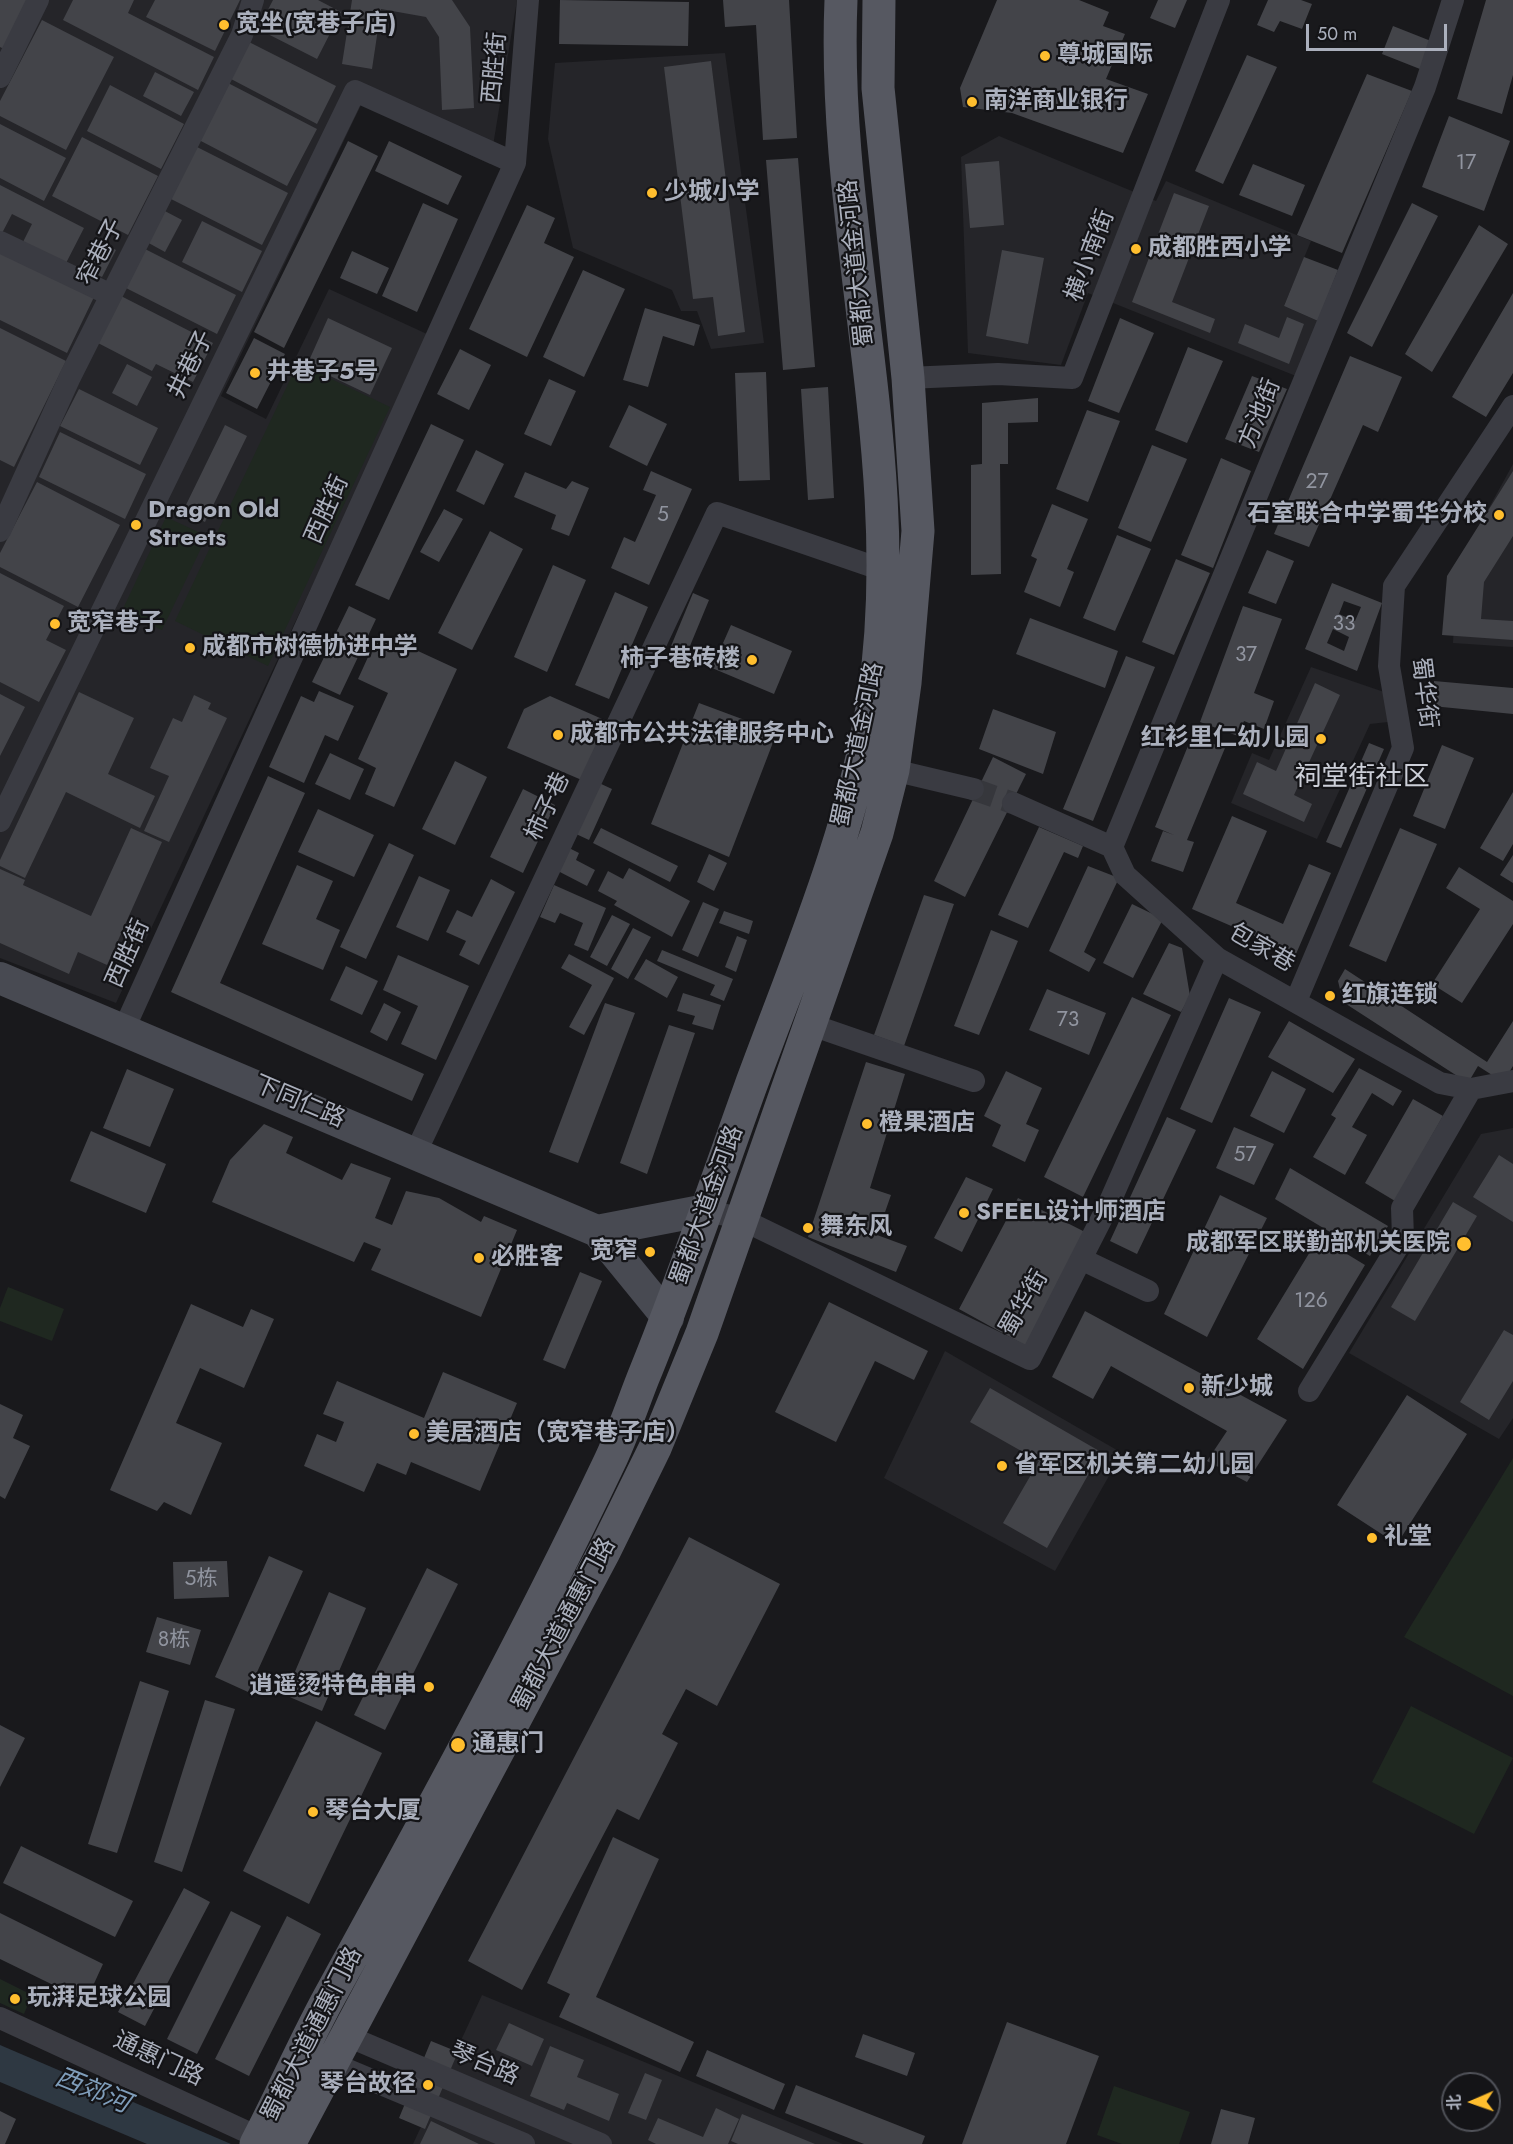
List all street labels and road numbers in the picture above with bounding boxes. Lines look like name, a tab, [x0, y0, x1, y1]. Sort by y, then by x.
street label: 西胜街	[479, 31, 513, 105]
street label: 蜀都大道金河路	[835, 178, 881, 348]
street label: 横小南街	[1060, 206, 1122, 306]
street label: 窄巷子	[73, 214, 131, 292]
street label: 井巷子	[163, 326, 221, 404]
street label: 方池街	[1234, 375, 1288, 453]
street label: 西胜街	[300, 471, 356, 549]
street label: 蜀华街	[1404, 656, 1442, 730]
street label: 蜀都大道金河路	[827, 660, 891, 830]
street label: 柿子巷	[521, 768, 577, 846]
street label: 西胜街	[101, 915, 157, 993]
street label: 包家巷	[1223, 919, 1299, 979]
street label: 下同仁路	[249, 1071, 349, 1135]
street label: 蜀都大道金河路	[666, 1122, 750, 1290]
street label: 蜀华街	[995, 1266, 1055, 1342]
street label: 蜀都大道通惠门路	[507, 1533, 623, 1717]
street label: 蜀都大道通惠门路	[257, 1943, 369, 2127]
street label: 通惠门路	[108, 2027, 208, 2093]
street label: 琴台路	[445, 2038, 523, 2092]

